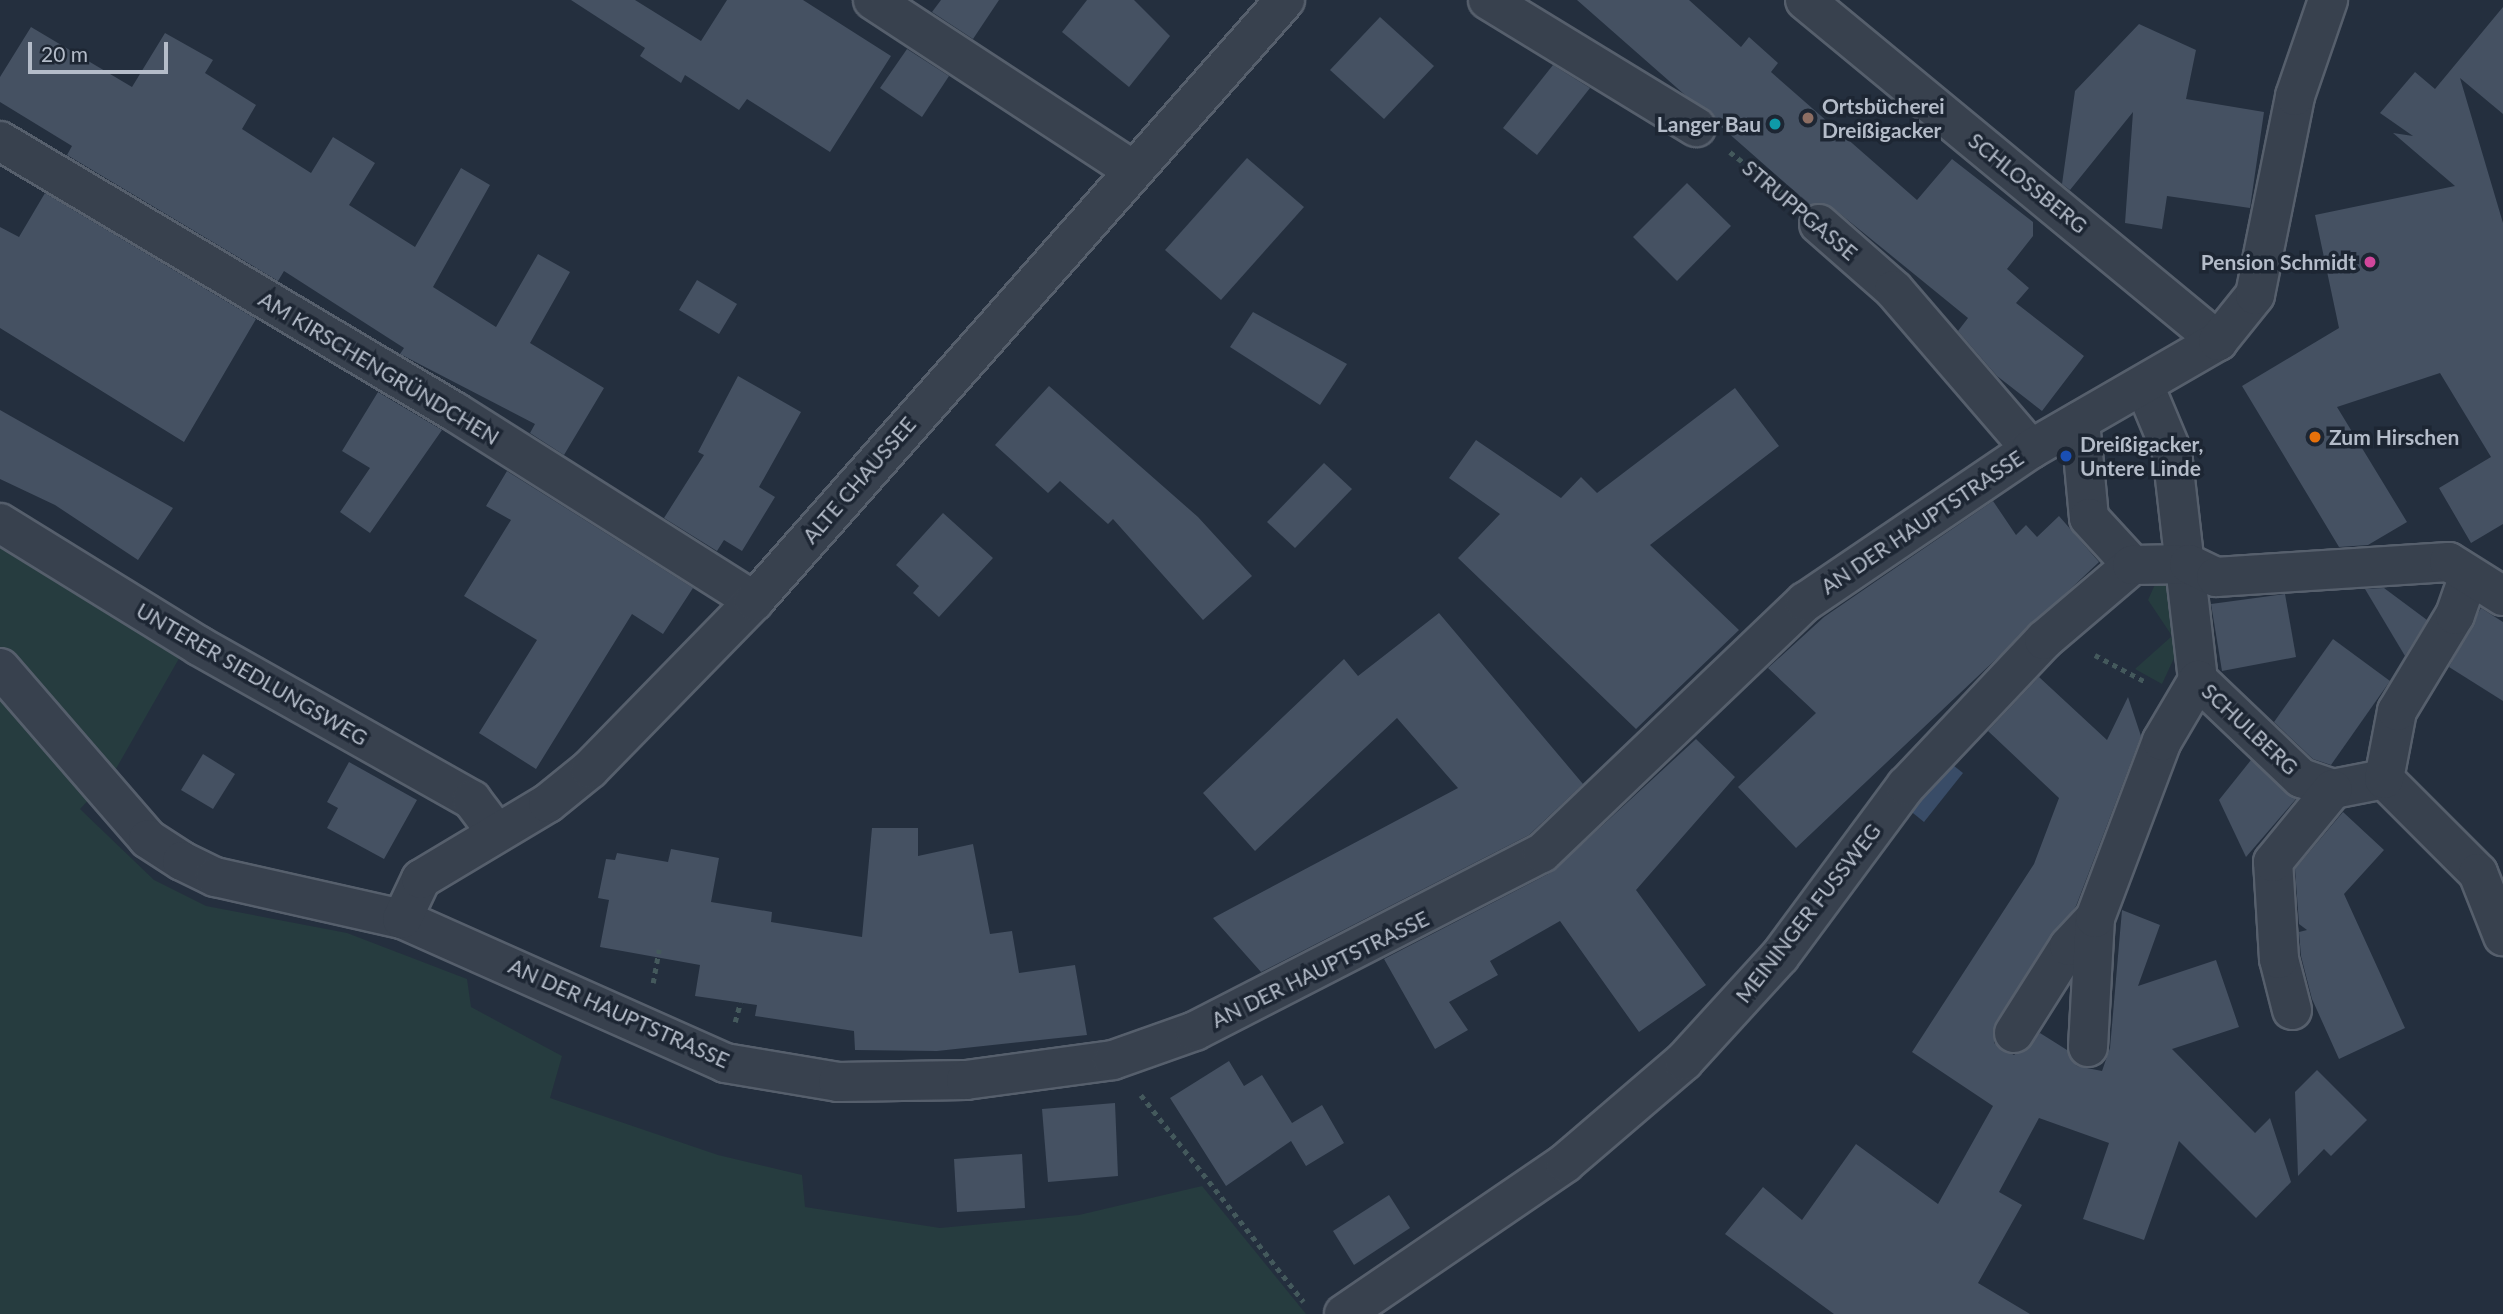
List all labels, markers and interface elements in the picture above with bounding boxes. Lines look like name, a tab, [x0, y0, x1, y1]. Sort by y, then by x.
scale bar	[32, 28, 172, 72]
text: 20 m	[41, 41, 88, 66]
place label: Ortsbücherei Dreißigacker	[1822, 93, 1945, 143]
marker: Ortsbücherei Dreißigacker	[1800, 110, 1816, 126]
place label: Langer Bau	[1656, 111, 1761, 137]
marker: Langer Bau	[1767, 116, 1783, 132]
street label: SCHLOSSBERG	[1964, 128, 2092, 238]
street label: STRUPPGASSE	[1738, 155, 1862, 265]
place label: Pension Schmidt	[2201, 249, 2356, 275]
marker: Pension Schmidt	[2362, 254, 2378, 270]
street label: AM KIRSCHENGRÜNDCHEN	[254, 286, 504, 450]
street label: ALTE CHAUSSEE	[797, 412, 921, 548]
place label: Zum Hirschen	[2329, 424, 2459, 450]
marker: Zum Hirschen	[2307, 429, 2323, 445]
place label: Dreißigacker, Untere Linde	[2080, 431, 2204, 481]
street label: AN DER HAUPTSTRASSE	[1816, 445, 2028, 599]
marker: Dreißigacker, Untere Linde	[2058, 448, 2074, 464]
street label: UNTERER SIEDLUNGSWEG	[132, 597, 372, 751]
street label: SCHULBERG	[2197, 678, 2303, 780]
street label: MEININGER FUSSWEG	[1730, 818, 1886, 1008]
street label: AN DER HAUPTSTRASSE	[1207, 905, 1433, 1033]
street label: AN DER HAUPTSTRASSE	[505, 953, 733, 1073]

